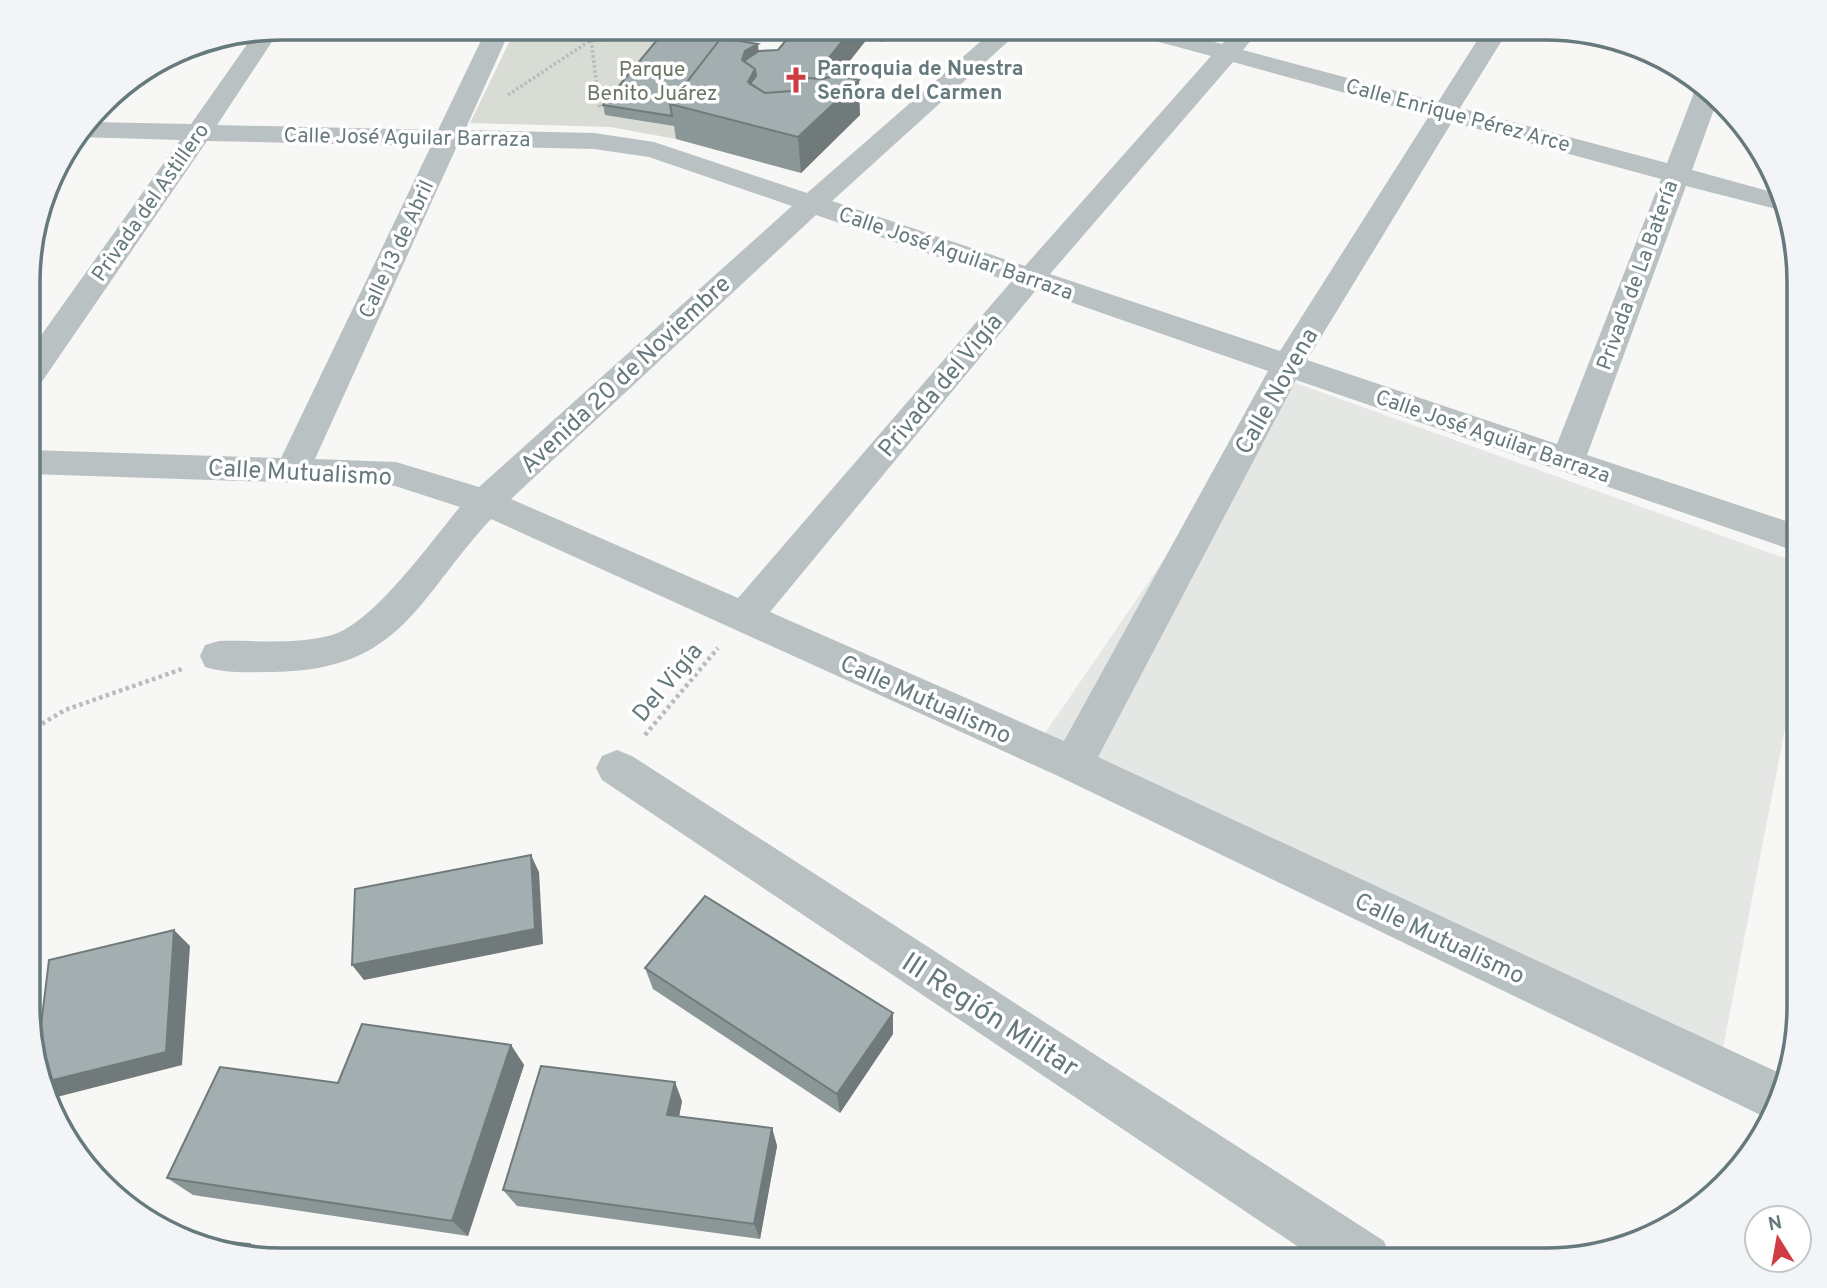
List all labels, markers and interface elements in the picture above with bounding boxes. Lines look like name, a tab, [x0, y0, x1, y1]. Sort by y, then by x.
place label: Parroquia de Nuestra Señora del Carmen	[817, 56, 1023, 107]
park label: Parque Benito Juárez	[587, 57, 717, 108]
church icon: Parroquia de Nuestra Señora del Carmen	[781, 65, 811, 95]
street label: Calle Enrique Pérez Arce	[1342, 73, 1573, 159]
street label: Privada del Astillero	[86, 118, 216, 287]
street label: Calle José Aguilar Barraza	[283, 123, 531, 154]
street label: Calle 13 de Abril	[354, 176, 441, 323]
street label: Privada de La Batería	[1591, 177, 1685, 374]
street label: Calle José Aguilar Barraza	[835, 202, 1077, 307]
street label: Avenida 20 de Noviembre	[515, 270, 738, 481]
street label: Privada del Vigía	[873, 308, 1010, 464]
street label: Calle Novena	[1229, 323, 1326, 461]
street label: Calle José Aguilar Barraza	[1372, 385, 1614, 490]
street label: Calle Mutualismo	[207, 454, 393, 494]
street label: Del Vigía	[627, 638, 710, 729]
street label: Calle Mutualismo	[835, 650, 1016, 752]
street label: Calle Mutualismo	[1349, 887, 1529, 992]
street label: lll Región Militar	[894, 946, 1085, 1087]
north arrow	[1743, 1204, 1813, 1274]
text: N	[1766, 1211, 1784, 1237]

